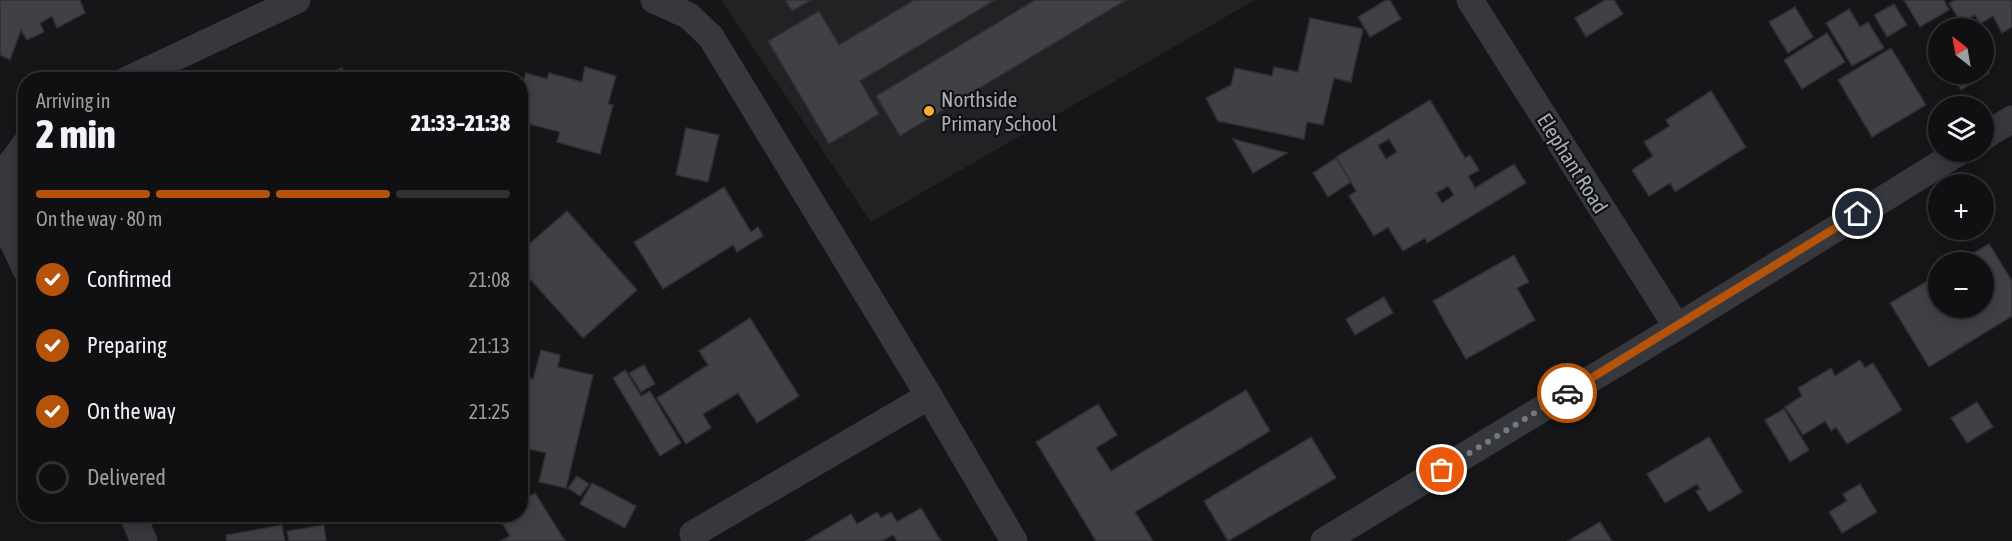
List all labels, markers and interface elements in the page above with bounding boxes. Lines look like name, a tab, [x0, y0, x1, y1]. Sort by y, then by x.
north arrow	[1928, 18, 1994, 84]
map controls	[1928, 18, 1994, 318]
place label: Northside Primary School	[941, 87, 1057, 135]
text: Arriving in	[36, 89, 110, 112]
button: layers	[1928, 96, 1994, 162]
marker: Northside Primary School	[922, 104, 936, 118]
street label: Elephant Road	[1533, 109, 1613, 217]
text: 21:33–21:38	[411, 110, 510, 136]
text: 2 min	[36, 112, 116, 156]
button: +	[1928, 174, 1994, 240]
pin	[1832, 188, 1883, 239]
icon: home	[1841, 197, 1874, 230]
text: On the way · 80 m	[36, 207, 162, 230]
button: −	[1928, 252, 1994, 318]
icon: check	[36, 263, 69, 296]
text: Confirmed	[87, 266, 172, 292]
text: 21:08	[468, 268, 510, 291]
icon: check	[36, 329, 69, 362]
text: Preparing	[87, 332, 167, 358]
text: 21:13	[469, 334, 510, 357]
courier	[1537, 363, 1597, 423]
icon: car	[1551, 377, 1584, 410]
icon: check	[36, 395, 69, 428]
text: On the way	[87, 398, 176, 424]
text: 21:25	[469, 400, 510, 423]
pin	[1416, 444, 1467, 495]
icon: bag	[1425, 453, 1458, 486]
text: Delivered	[87, 464, 166, 490]

